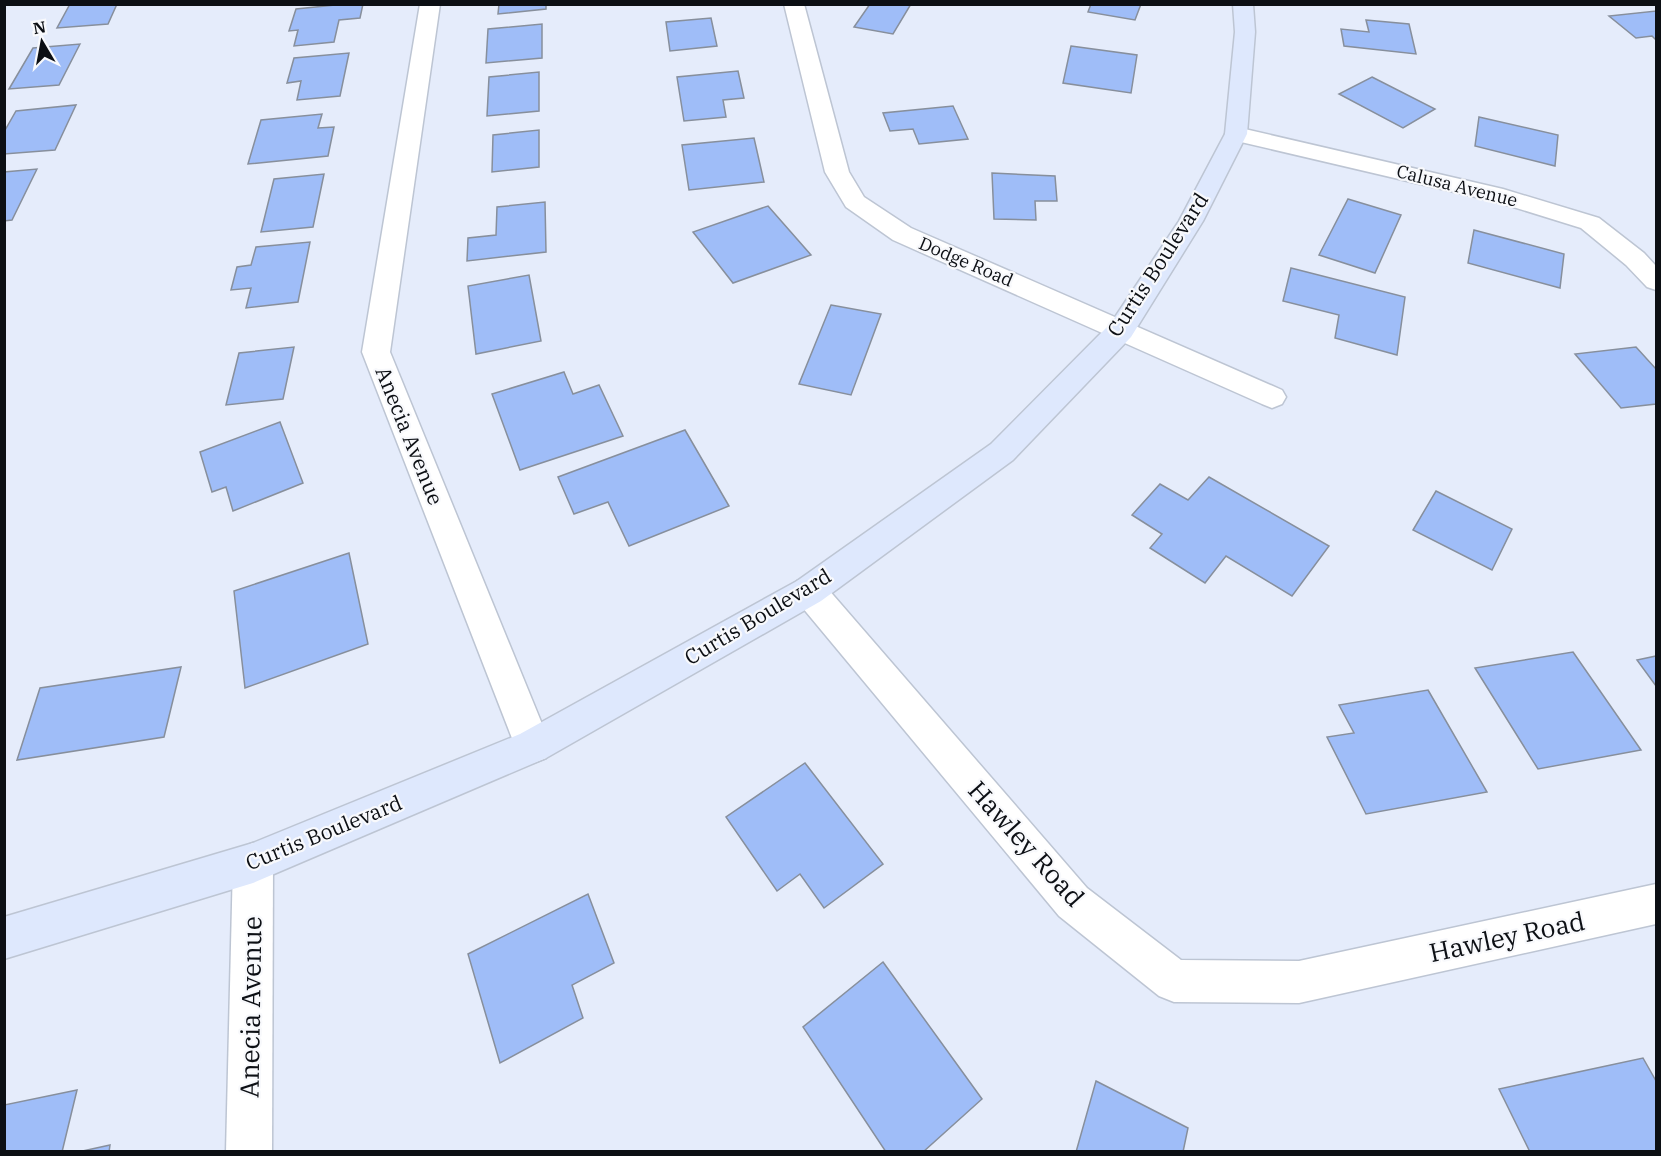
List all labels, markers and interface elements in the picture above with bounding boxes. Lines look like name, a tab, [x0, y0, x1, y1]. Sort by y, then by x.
north arrow	[12, 12, 72, 72]
text: N	[31, 16, 47, 38]
street label: Calusa Avenue	[1394, 159, 1520, 212]
street label: Curtis Boulevard	[1100, 187, 1214, 342]
street label: Dodge Road	[915, 231, 1017, 292]
street label: Anecia Avenue	[369, 362, 450, 509]
street label: Curtis Boulevard	[679, 561, 836, 671]
street label: Hawley Road	[961, 773, 1092, 913]
street label: Curtis Boulevard	[241, 788, 406, 876]
street label: Hawley Road	[1426, 903, 1588, 969]
street label: Anecia Avenue	[231, 916, 269, 1098]

